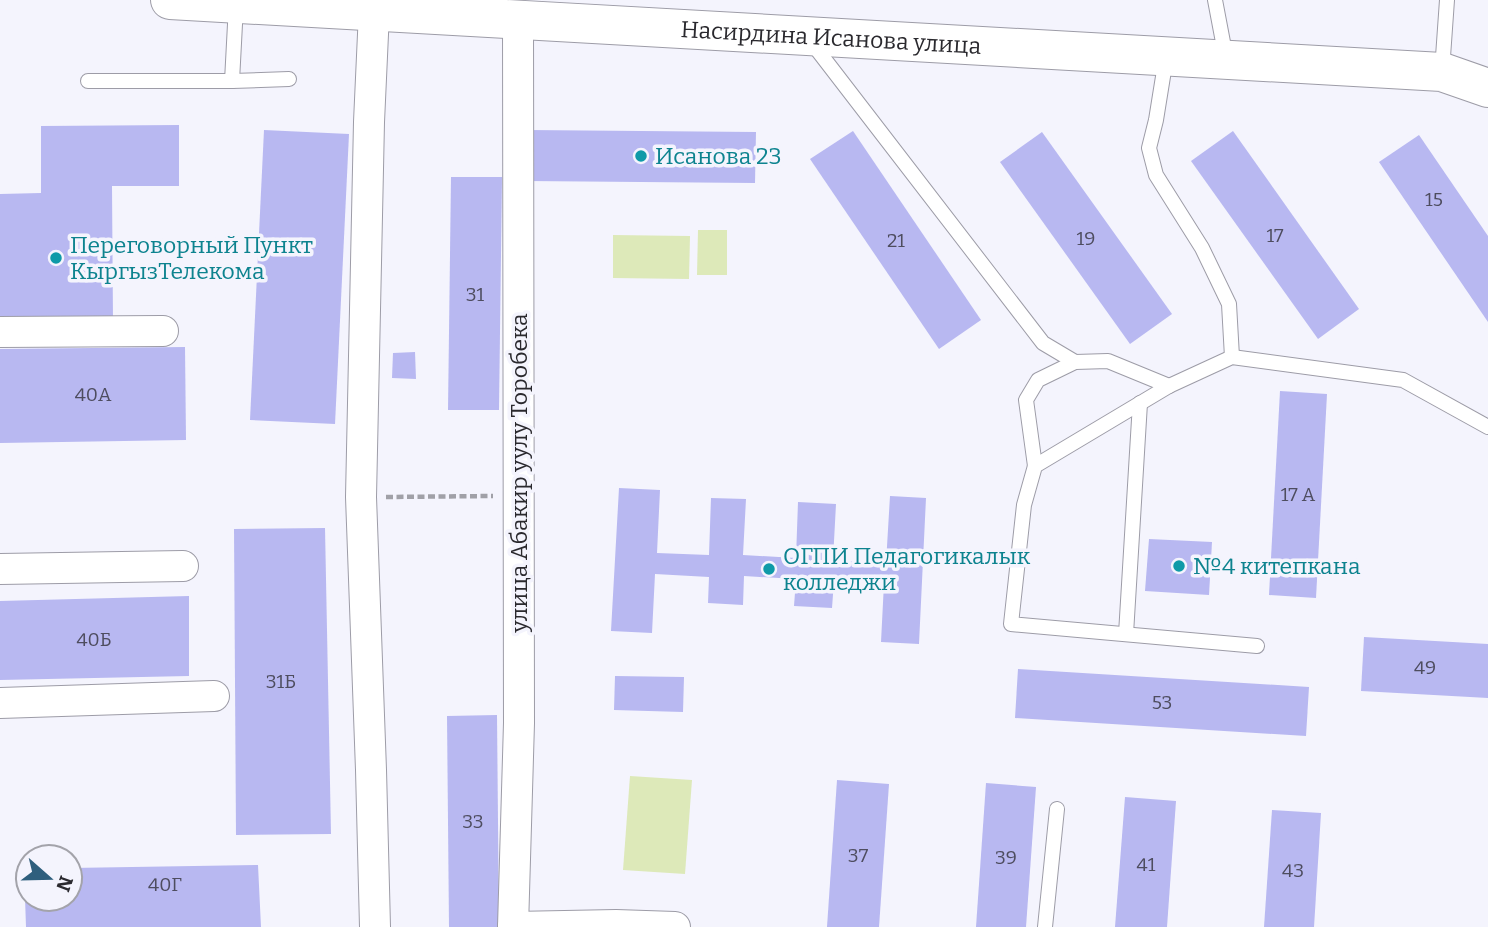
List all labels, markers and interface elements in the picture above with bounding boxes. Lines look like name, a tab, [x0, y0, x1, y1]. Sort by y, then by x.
street label: Насирдина Исанова улица	[680, 15, 982, 60]
place label: Исанова 23	[655, 142, 782, 170]
marker: Исанова 23	[633, 148, 649, 164]
house number: 15	[1425, 188, 1443, 211]
house number: 17	[1266, 224, 1284, 247]
house number: 19	[1077, 227, 1095, 250]
house number: 21	[887, 229, 905, 252]
place label: Переговорный Пункт КыргызТелекома	[70, 231, 313, 285]
marker: Переговорный Пункт КыргызТелекома	[48, 250, 64, 266]
house number: 31	[466, 283, 485, 306]
street label: улица Абакир уулу Торобека	[505, 313, 533, 634]
house number: 40А	[75, 383, 112, 406]
house number: 17 А	[1281, 483, 1316, 506]
place label: ОГПИ Педагогикалык колледжи	[783, 542, 1031, 596]
place label: №4 китепкана	[1193, 552, 1361, 580]
marker: №4 китепкана	[1171, 558, 1187, 574]
marker: ОГПИ Педагогикалык колледжи	[761, 561, 777, 577]
house number: 40Б	[76, 628, 112, 651]
house number: 49	[1414, 656, 1436, 679]
house number: 31Б	[266, 670, 296, 693]
house number: 53	[1152, 691, 1172, 714]
house number: 33	[462, 810, 484, 833]
north arrow	[14, 843, 84, 913]
house number: 37	[848, 844, 869, 867]
house number: 39	[995, 846, 1017, 869]
house number: 41	[1137, 853, 1156, 876]
house number: 43	[1282, 859, 1304, 882]
text: N	[51, 873, 78, 895]
house number: 40Г	[148, 873, 182, 896]

